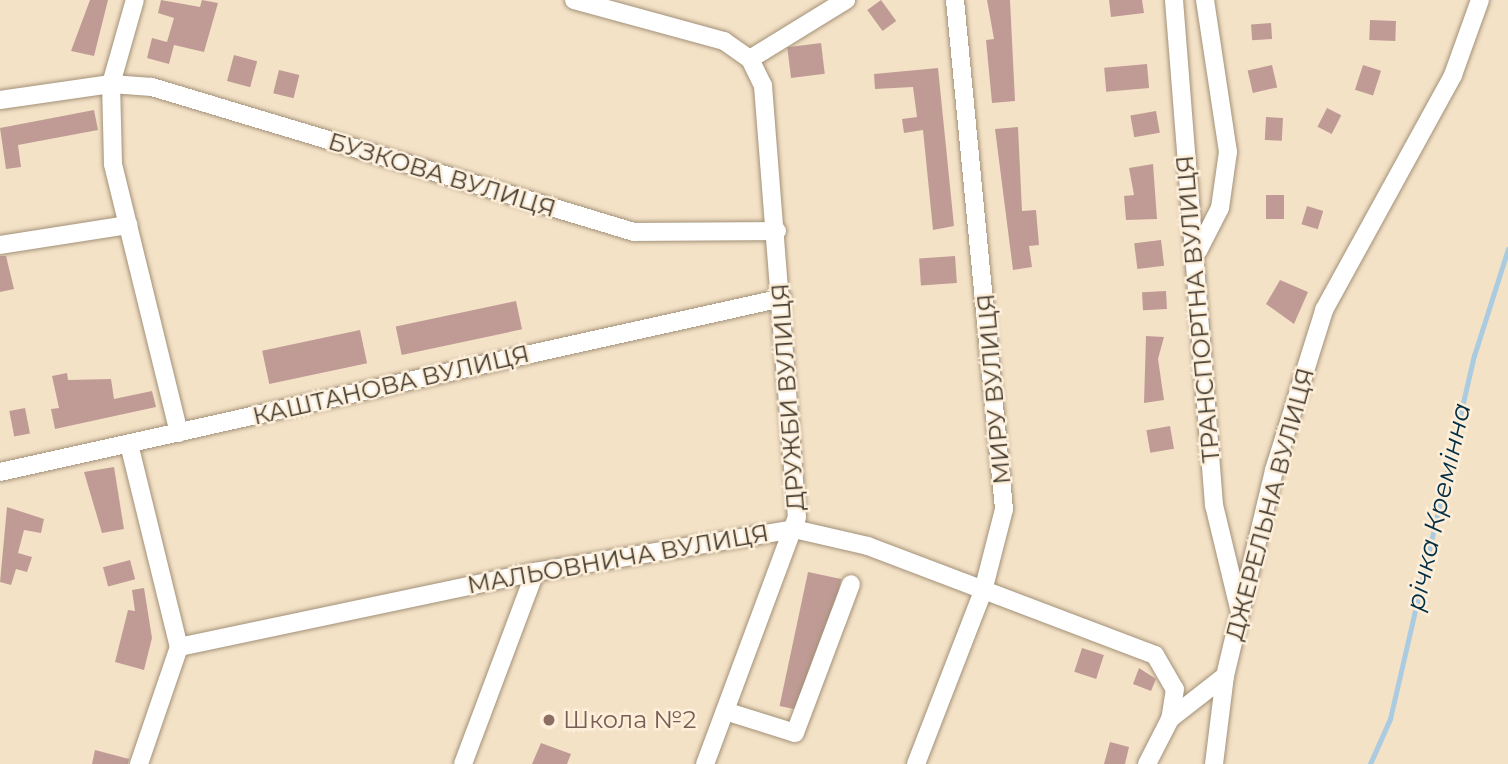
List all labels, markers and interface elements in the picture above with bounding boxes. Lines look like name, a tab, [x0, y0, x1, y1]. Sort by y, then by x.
street label: БУЗКОВА ВУЛИЦЯ	[325, 127, 559, 223]
street label: ТРАНСПОРТНА ВУЛИЦЯ	[1170, 154, 1226, 464]
street label: ДРУЖБИ ВУЛИЦЯ	[766, 282, 810, 512]
street label: МИРУ ВУЛИЦЯ	[971, 292, 1017, 486]
street label: КАШТАНОВА ВУЛИЦЯ	[250, 339, 532, 431]
street label: ДЖЕРЕЛЬНА ВУЛИЦЯ	[1220, 365, 1320, 643]
water label: річка Кремінна	[1400, 400, 1478, 614]
street label: МАЛЬОВНИЧА ВУЛИЦЯ	[465, 518, 771, 600]
place label: Школа №2	[563, 706, 696, 734]
marker: Школа №2	[541, 712, 557, 728]

